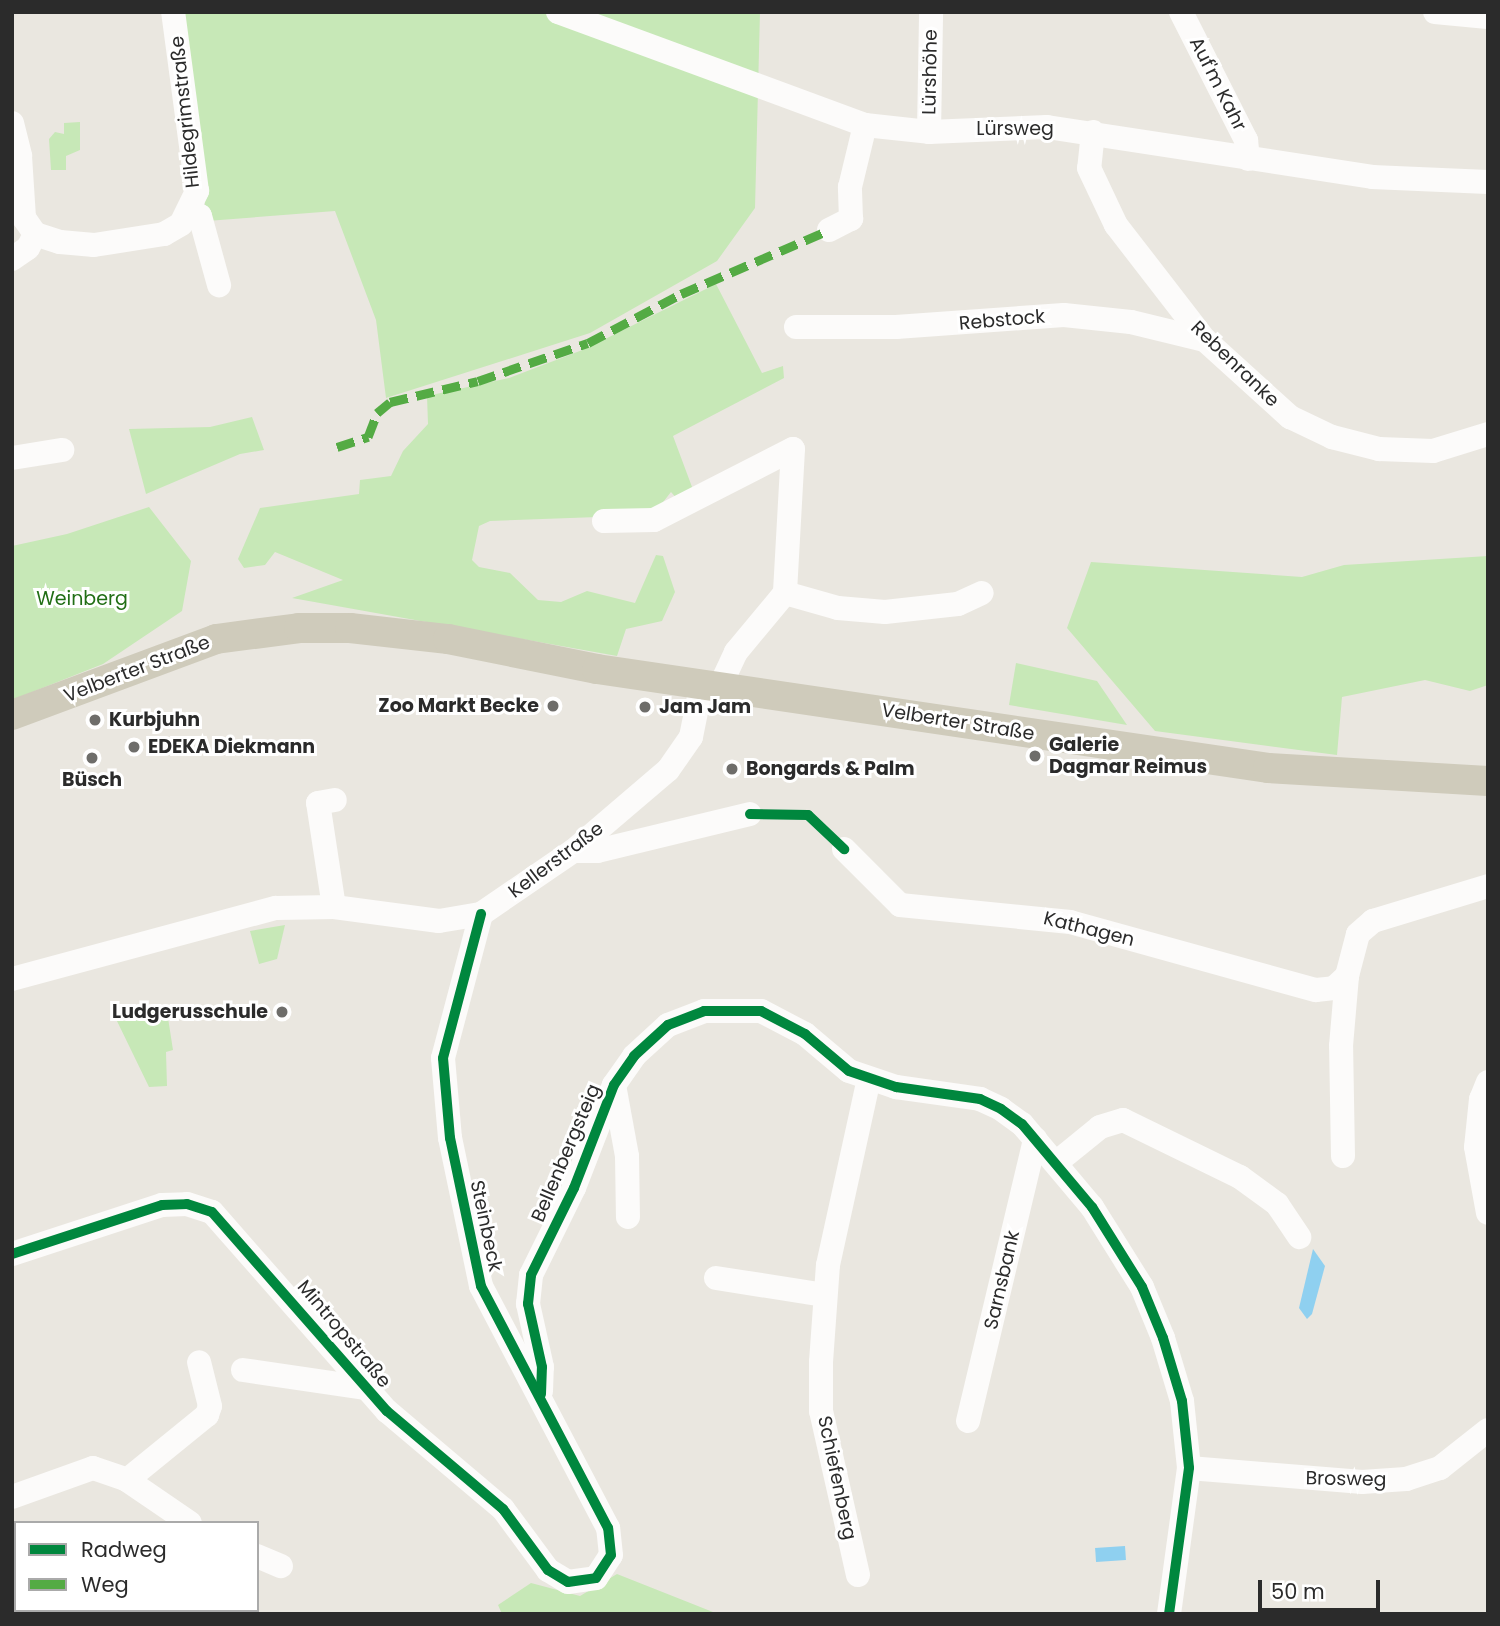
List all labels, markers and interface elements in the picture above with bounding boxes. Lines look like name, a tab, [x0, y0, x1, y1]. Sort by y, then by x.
street label: Lürshöhe	[918, 29, 942, 115]
street label: Auf'm Kahr	[1185, 33, 1251, 135]
street label: Hildegrimstraße	[166, 35, 204, 189]
street label: Lürsweg	[976, 118, 1054, 140]
street label: Rebstock	[958, 305, 1046, 335]
street label: Rebenranke	[1186, 316, 1284, 412]
park label: Weinberg	[36, 588, 128, 610]
street label: Velberter Straße	[61, 631, 213, 707]
place label: Zoo Markt Becke	[378, 695, 539, 717]
place label: Jam Jam	[659, 696, 751, 718]
marker: Zoo Markt Becke	[545, 698, 561, 714]
marker: Jam Jam	[637, 699, 653, 715]
street label: Velberter Straße	[880, 699, 1036, 745]
place label: Kurbjuhn	[109, 709, 200, 731]
marker: Kurbjuhn	[87, 712, 103, 728]
place label: Galerie Dagmar Reimus	[1049, 734, 1207, 778]
place label: EDEKA Diekmann	[148, 736, 315, 758]
marker: EDEKA Diekmann	[126, 739, 142, 755]
marker: Galerie Dagmar Reimus	[1027, 748, 1043, 764]
marker: Büsch	[84, 750, 100, 766]
place label: Bongards & Palm	[746, 758, 915, 780]
marker: Bongards & Palm	[724, 761, 740, 777]
place label: Büsch	[62, 769, 122, 791]
street label: Kellerstraße	[504, 817, 608, 903]
street label: Kathagen	[1041, 907, 1137, 951]
place label: Ludgerusschule	[112, 1001, 268, 1023]
marker: Ludgerusschule	[274, 1004, 290, 1020]
street label: Bellenbergsteig	[527, 1081, 605, 1225]
street label: Steinbeck	[465, 1178, 507, 1274]
street label: Sarnsbank	[980, 1228, 1024, 1332]
street label: Mintropstraße	[292, 1275, 396, 1393]
street label: Schiefenberg	[813, 1414, 861, 1542]
street label: Brosweg	[1305, 1467, 1387, 1491]
legend	[14, 1521, 259, 1612]
text: Radweg	[81, 1535, 167, 1564]
scale bar	[1262, 1566, 1384, 1610]
text: Weg	[81, 1570, 129, 1599]
text: 50 m	[1271, 1577, 1325, 1606]

